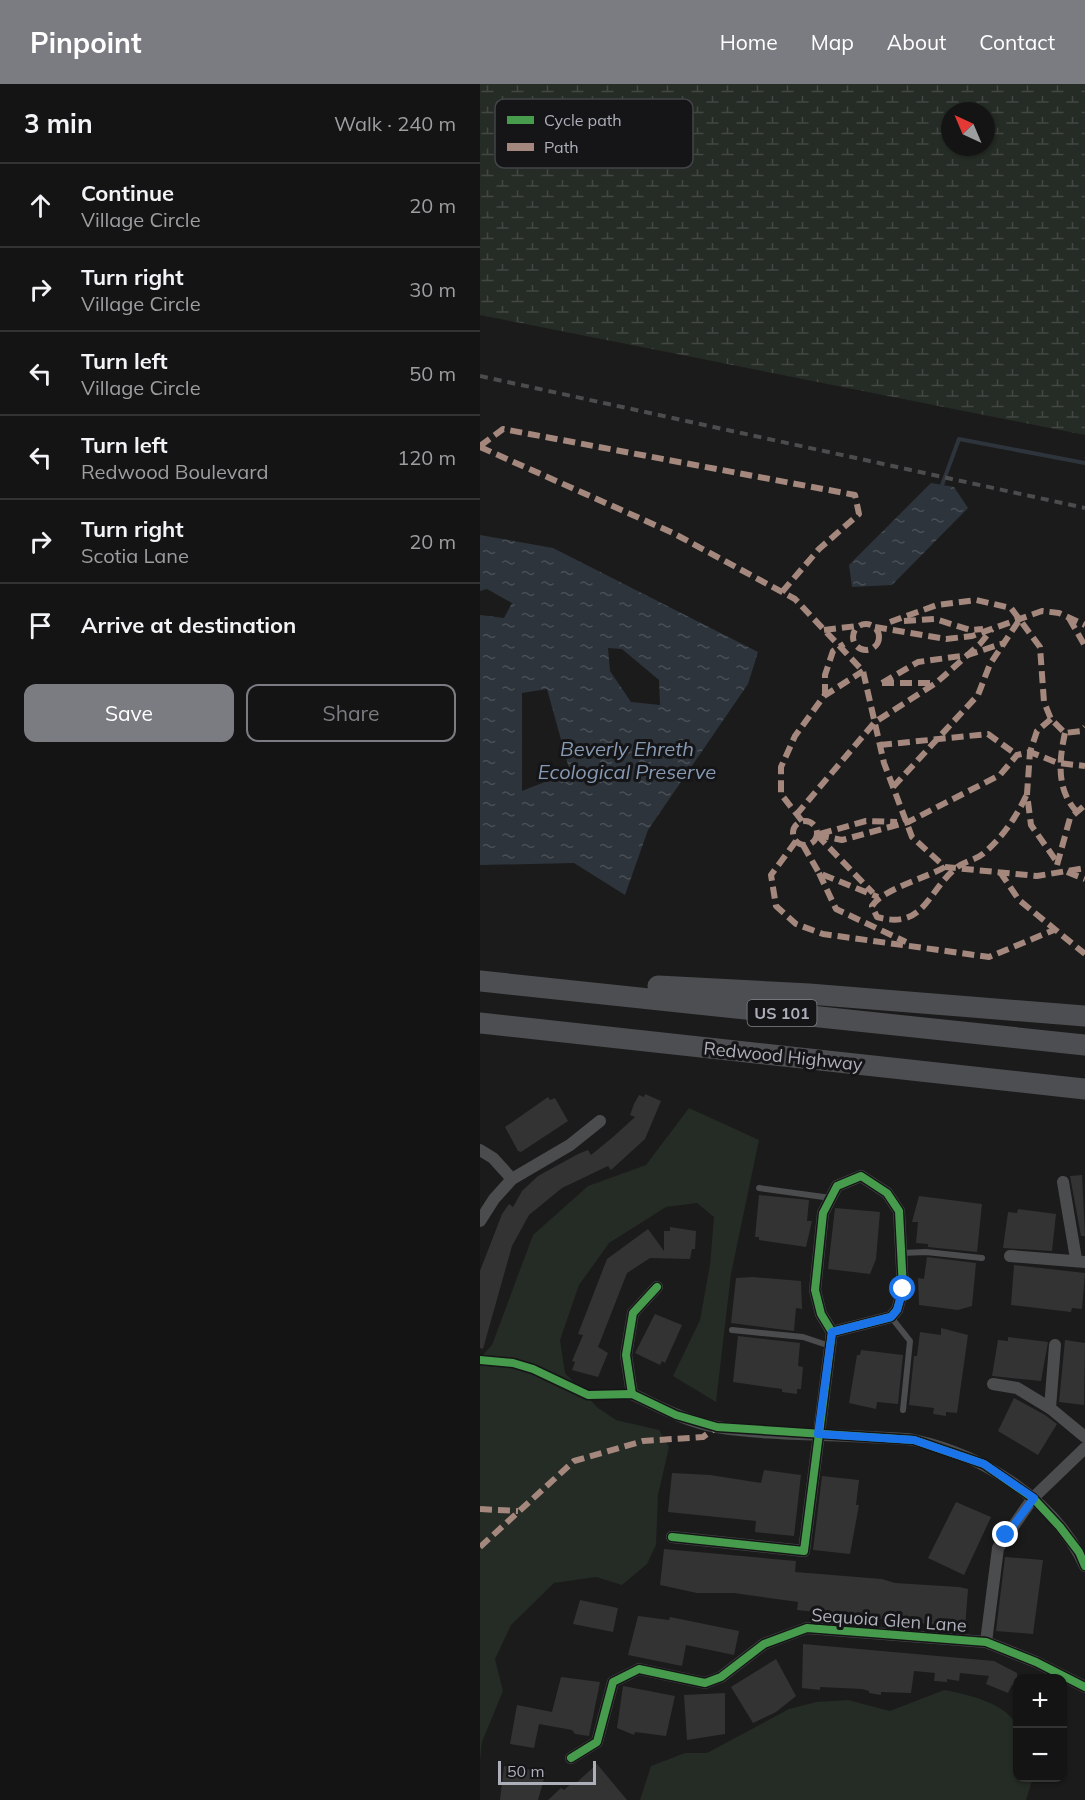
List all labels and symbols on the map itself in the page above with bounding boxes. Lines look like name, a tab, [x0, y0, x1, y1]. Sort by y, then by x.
legend	[495, 99, 693, 168]
north arrow	[941, 102, 995, 156]
text: Cycle path	[544, 110, 622, 130]
text: Path	[544, 137, 579, 157]
water label: Beverly Ehreth Ecological Preserve	[538, 736, 716, 784]
road number: US 101	[748, 1000, 816, 1026]
street label: Redwood Highway	[702, 1036, 864, 1076]
route start	[889, 1275, 915, 1301]
route end	[992, 1521, 1018, 1547]
street label: Sequoia Glen Lane	[811, 1603, 967, 1637]
scale bar	[498, 1758, 596, 1786]

